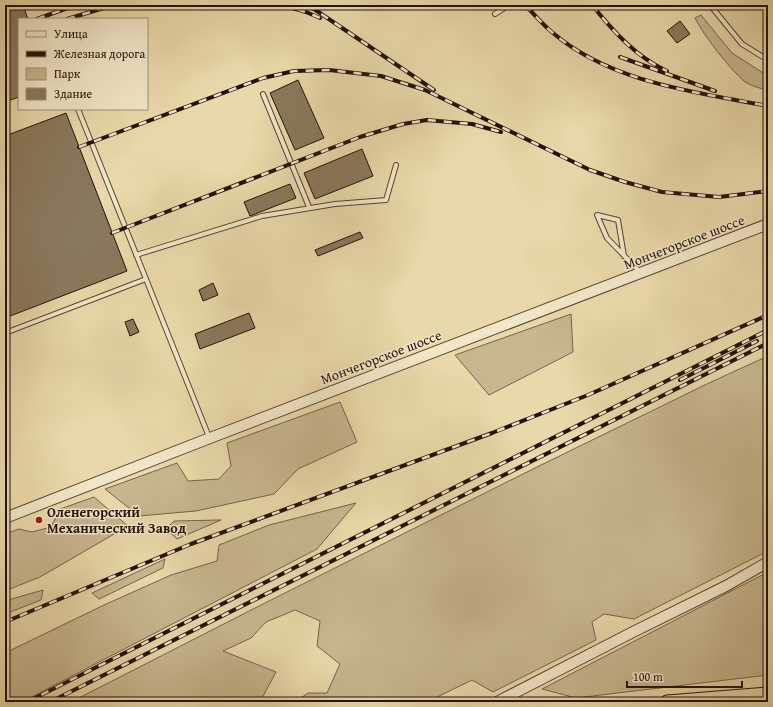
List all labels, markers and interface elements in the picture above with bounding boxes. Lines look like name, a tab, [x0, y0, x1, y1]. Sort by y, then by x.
legend	[18, 18, 148, 110]
text: Улица	[54, 25, 88, 42]
text: Железная дорога	[53, 45, 145, 62]
text: Парк	[54, 65, 81, 82]
text: Здание	[54, 85, 93, 102]
street label: Мончегорское шоссе	[621, 210, 748, 274]
street label: Мончегорское шоссе	[318, 325, 445, 389]
place label: Оленегорский Механический Завод	[47, 502, 187, 538]
marker: Оленегорский Механический Завод	[34, 515, 44, 525]
scale bar	[627, 663, 742, 689]
text: 100 m	[633, 668, 663, 685]

